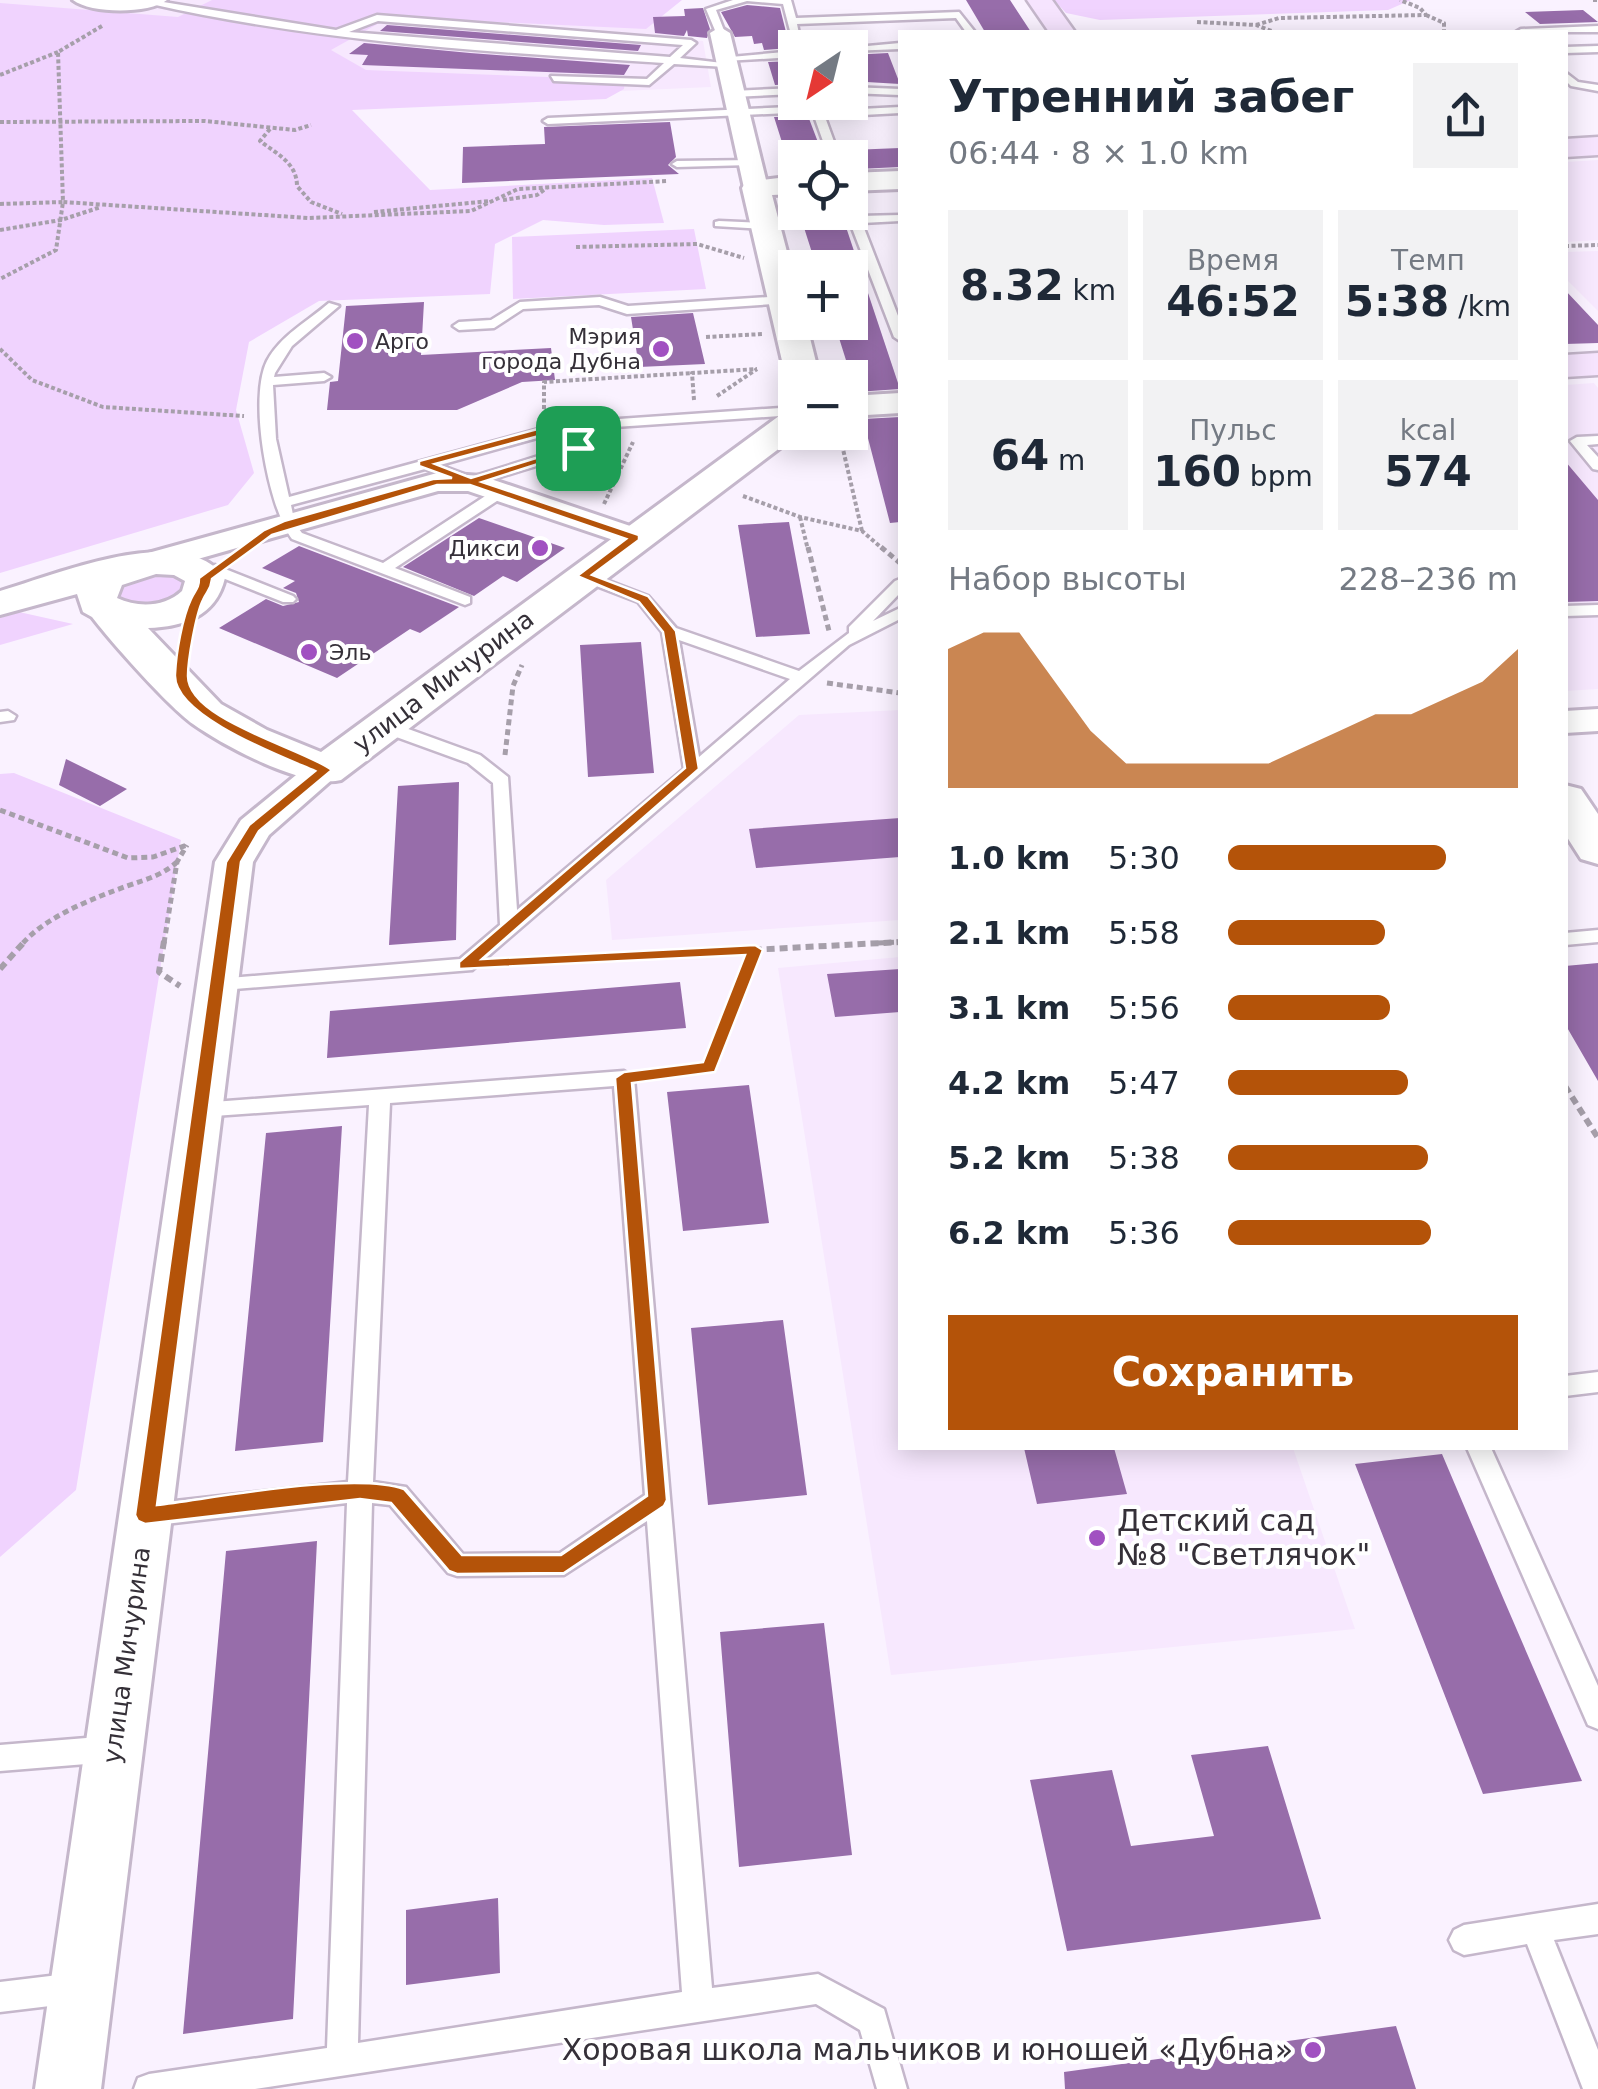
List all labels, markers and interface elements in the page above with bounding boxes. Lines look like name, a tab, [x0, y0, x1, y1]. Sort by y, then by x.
north arrow	[778, 30, 868, 120]
map controls	[778, 30, 868, 450]
button: share	[1413, 63, 1518, 168]
text: Утренний забег	[948, 70, 1354, 123]
text: 06:44 · 8 × 1.0 km	[948, 134, 1249, 172]
button: locate	[778, 140, 868, 230]
text: Время	[1187, 244, 1279, 277]
text: Темп	[1391, 244, 1465, 277]
button: +	[778, 250, 868, 340]
text: 8.32	[960, 261, 1064, 310]
text: km	[1064, 274, 1116, 307]
text: 46:52	[1166, 277, 1300, 326]
text: 5:38	[1345, 277, 1449, 326]
text: /km	[1449, 290, 1511, 323]
place label: Мэрия города Дубна	[481, 324, 641, 374]
place label: Арго	[375, 329, 429, 354]
marker: Арго	[344, 330, 366, 352]
marker: Мэрия города Дубна	[650, 338, 672, 360]
button: −	[778, 360, 868, 450]
pin	[536, 406, 621, 491]
text: Пульс	[1189, 414, 1277, 447]
text: kcal	[1400, 414, 1456, 447]
icon: arrive	[551, 421, 606, 476]
text: 64	[991, 431, 1049, 480]
text: m	[1049, 444, 1085, 477]
text: 160	[1153, 447, 1241, 496]
text: 574	[1384, 447, 1472, 496]
text: bpm	[1241, 460, 1313, 493]
place label: Дикси	[449, 536, 520, 561]
marker: Дикси	[529, 537, 551, 559]
text: Набор высоты	[948, 560, 1187, 598]
text: 228–236 m	[1339, 560, 1518, 598]
street label: улица Мичурина	[347, 604, 539, 759]
place label: Эль	[329, 640, 371, 665]
marker: Эль	[298, 641, 320, 663]
text: 1.0 km	[948, 839, 1070, 877]
text: 5:30	[1108, 839, 1180, 877]
text: 2.1 km	[948, 914, 1070, 952]
text: 5:58	[1108, 914, 1180, 952]
text: 3.1 km	[948, 989, 1070, 1027]
text: 5:56	[1108, 989, 1180, 1027]
text: 4.2 km	[948, 1064, 1070, 1102]
text: 5:47	[1108, 1064, 1180, 1102]
text: 5.2 km	[948, 1139, 1070, 1177]
text: 5:38	[1108, 1139, 1180, 1177]
text: 6.2 km	[948, 1214, 1070, 1252]
text: 5:36	[1108, 1214, 1180, 1252]
button: Сохранить	[948, 1315, 1518, 1430]
place label: Детский сад №8 "Светлячок"	[1117, 1503, 1370, 1572]
marker: Детский сад №8 "Светлячок"	[1086, 1527, 1108, 1549]
street label: улица Мичурина	[97, 1545, 156, 1765]
place label: Хоровая школа мальчиков и юношей «Дубна»	[562, 2032, 1293, 2067]
marker: Хоровая школа мальчиков и юношей «Дубна»	[1302, 2039, 1324, 2061]

